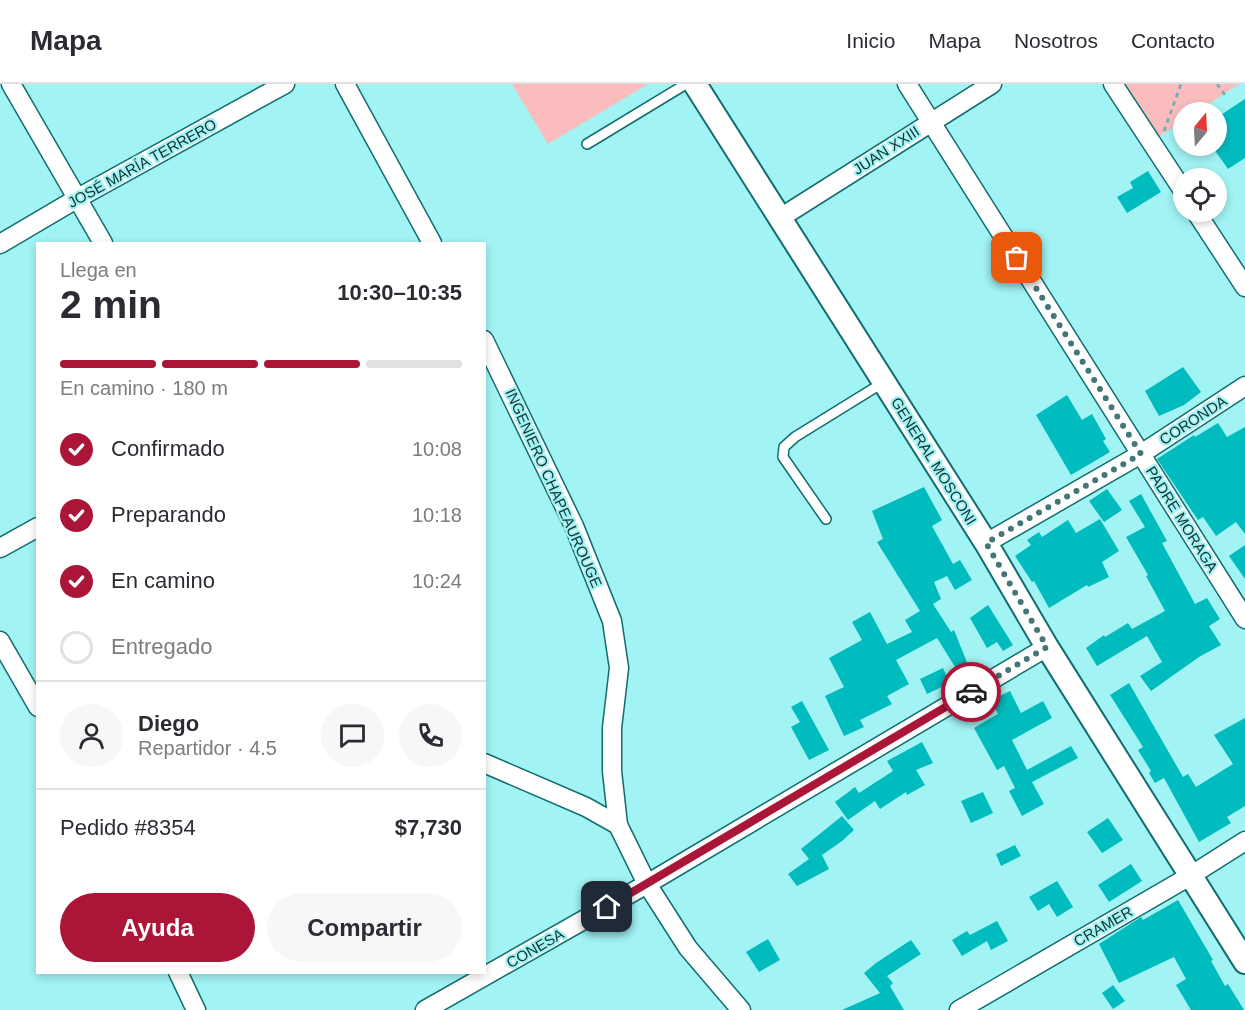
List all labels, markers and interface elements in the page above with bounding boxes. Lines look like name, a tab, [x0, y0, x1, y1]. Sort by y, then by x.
text: Mapa	[30, 25, 102, 56]
text: Inicio	[846, 29, 895, 52]
text: Mapa	[928, 29, 981, 52]
text: Nosotros	[1014, 29, 1098, 52]
text: Contacto	[1131, 29, 1215, 52]
north arrow	[1173, 102, 1227, 156]
map controls	[1173, 102, 1227, 222]
street label: JOSÉ MARÍA TERRERO	[65, 115, 219, 211]
street label: JUAN XXIII	[850, 122, 922, 178]
button: locate	[1173, 168, 1227, 222]
pin	[991, 232, 1042, 283]
icon: bag	[1000, 241, 1033, 274]
text: Llega en	[60, 259, 137, 281]
text: 10:30–10:35	[337, 280, 462, 305]
text: 2 min	[60, 283, 162, 326]
text: En camino · 180 m	[60, 377, 228, 399]
street label: INGENIERO CHAPEAUROUGE	[502, 386, 606, 590]
street label: CORONDA	[1156, 392, 1230, 448]
street label: GENERAL MOSCONI	[888, 394, 980, 528]
icon: check	[60, 433, 93, 466]
text: Confirmado	[111, 436, 225, 461]
text: 10:08	[412, 438, 462, 460]
street label: PADRE MORAGA	[1143, 463, 1221, 575]
icon: check	[60, 499, 93, 532]
text: Preparando	[111, 502, 226, 527]
text: 10:18	[412, 504, 462, 526]
icon: check	[60, 565, 93, 598]
text: En camino	[111, 568, 215, 593]
text: 10:24	[412, 570, 462, 592]
text: Entregado	[111, 634, 213, 659]
courier	[941, 662, 1001, 722]
icon: car	[955, 676, 988, 709]
button: person	[60, 704, 123, 767]
button: chat	[321, 704, 384, 767]
button: phone	[399, 704, 462, 767]
text: Diego	[138, 711, 199, 736]
text: Repartidor · 4.5	[138, 737, 277, 759]
text: Pedido #8354	[60, 815, 196, 840]
text: $7,730	[395, 815, 462, 840]
pin	[581, 881, 632, 932]
icon: home	[590, 890, 623, 923]
button: Ayuda	[60, 893, 255, 962]
button: Compartir	[267, 893, 462, 962]
street label: CRAMER	[1071, 902, 1136, 950]
street label: CONESA	[503, 925, 567, 971]

